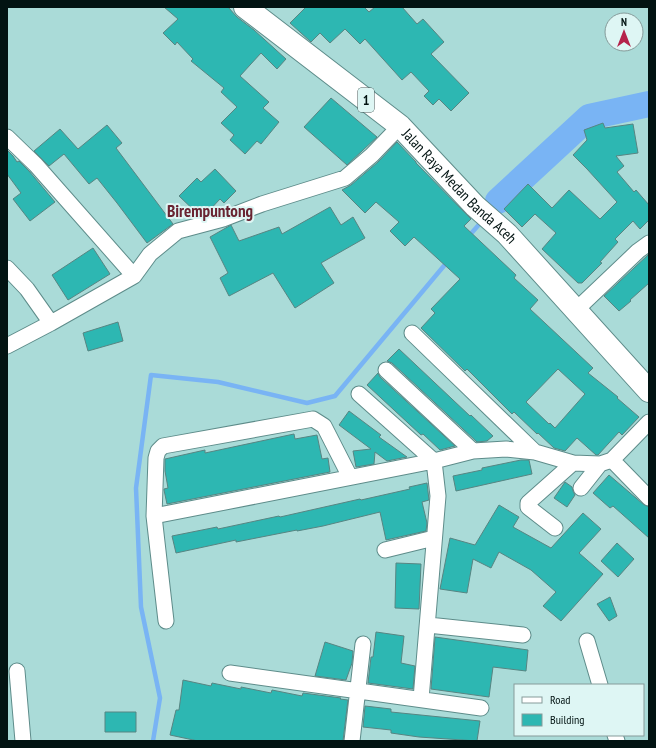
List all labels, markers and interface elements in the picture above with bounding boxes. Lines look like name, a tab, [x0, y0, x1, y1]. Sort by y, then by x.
north arrow	[604, 12, 644, 52]
text: N	[621, 15, 627, 29]
road number: 1	[358, 88, 374, 112]
street label: Jalan Raya Medan Banda Aceh	[398, 124, 521, 247]
district label: Birempuntong	[167, 200, 253, 222]
legend	[514, 684, 644, 736]
text: Road	[550, 692, 570, 707]
text: Building	[550, 712, 585, 727]

